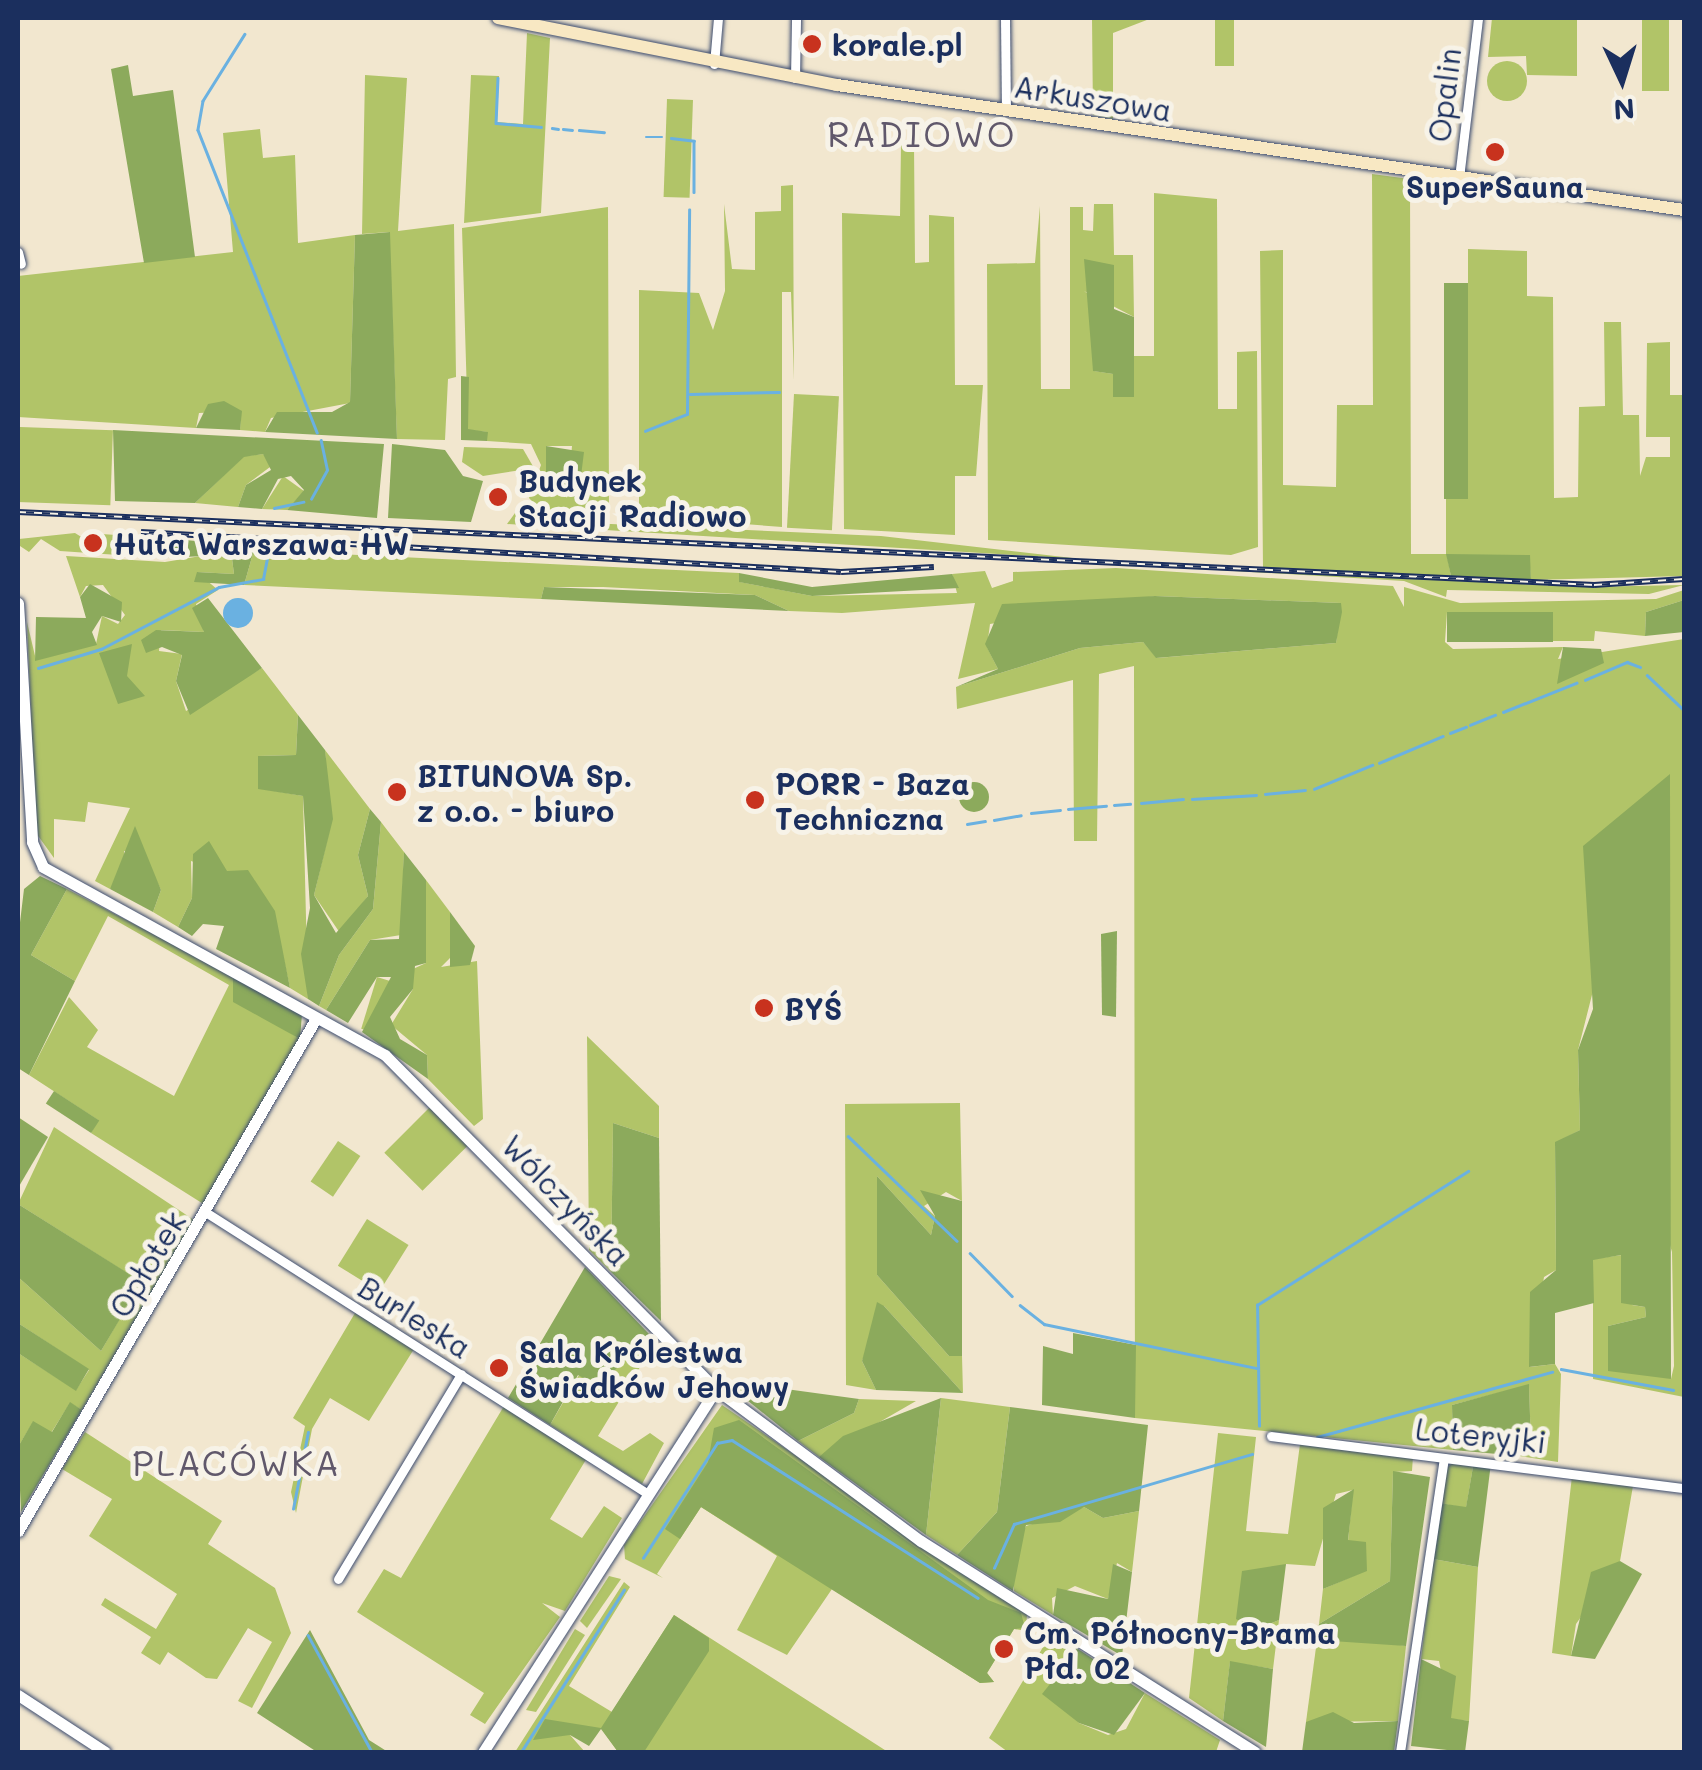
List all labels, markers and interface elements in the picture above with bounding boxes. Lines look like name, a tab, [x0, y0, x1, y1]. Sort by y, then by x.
place label: korale.pl	[832, 26, 963, 62]
north arrow	[1572, 30, 1672, 130]
marker: korale.pl	[801, 33, 823, 55]
street label: Opalin	[1420, 46, 1468, 144]
street label: Arkuszowa	[1012, 68, 1174, 128]
text: N	[1612, 91, 1636, 129]
district label: RADIOWO	[827, 112, 1017, 154]
marker: SuperSauna	[1484, 141, 1506, 163]
place label: SuperSauna	[1406, 168, 1584, 204]
place label: Budynek Stacji Radiowo	[518, 462, 746, 532]
marker: Budynek Stacji Radiowo	[487, 486, 509, 508]
place label: Huta Warszawa HW	[113, 525, 409, 561]
marker: Huta Warszawa HW	[82, 532, 104, 554]
place label: BITUNOVA Sp. z o.o. - biuro	[417, 757, 632, 828]
place label: PORR - Baza Techniczna	[775, 765, 970, 836]
marker: BITUNOVA Sp. z o.o. - biuro	[386, 781, 408, 803]
marker: PORR - Baza Techniczna	[744, 789, 766, 811]
place label: BYŚ	[784, 990, 843, 1026]
marker: BYŚ	[753, 997, 775, 1019]
street label: Wólczyńska	[495, 1127, 637, 1273]
street label: Opłotek	[101, 1205, 193, 1323]
street label: Burleska	[352, 1269, 478, 1365]
place label: Sala Królestwa Świadków Jehowy	[519, 1333, 789, 1404]
marker: Sala Królestwa Świadków Jehowy	[488, 1357, 510, 1379]
street label: Loteryjki	[1414, 1410, 1548, 1460]
district label: PLACÓWKA	[132, 1441, 342, 1483]
place label: Cm. Północny-Brama Płd. 02	[1024, 1614, 1336, 1684]
marker: Cm. Północny-Brama Płd. 02	[993, 1638, 1015, 1660]

